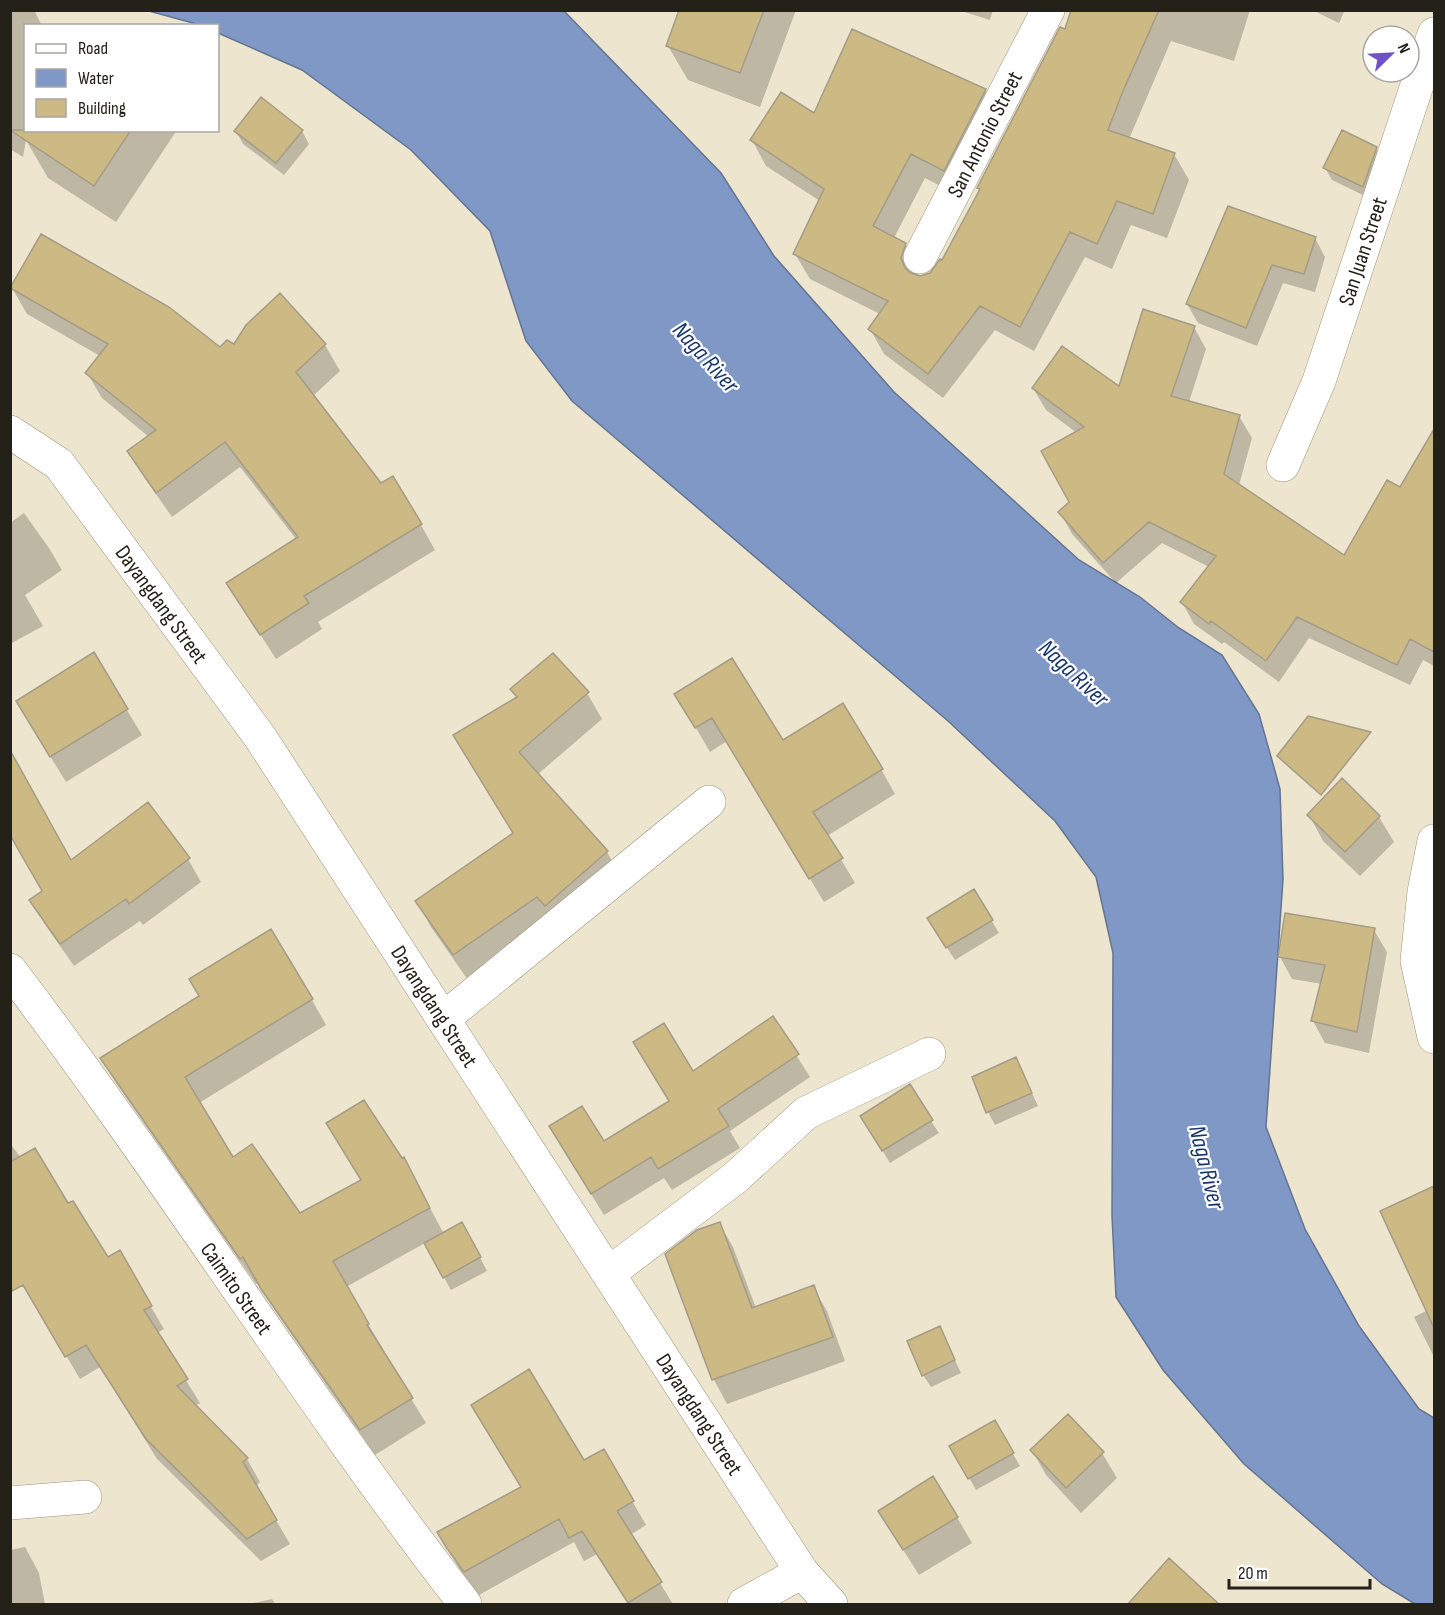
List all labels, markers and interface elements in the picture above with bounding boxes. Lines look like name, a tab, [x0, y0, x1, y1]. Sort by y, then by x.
legend	[24, 24, 219, 132]
north arrow	[1361, 24, 1421, 84]
text: Road	[78, 38, 108, 59]
text: N	[1393, 41, 1414, 56]
street label: San Antonio Street	[942, 67, 1029, 202]
text: Water	[78, 68, 114, 89]
text: Building	[78, 98, 126, 119]
street label: San Juan Street	[1333, 194, 1394, 309]
water label: Naga River	[666, 316, 746, 400]
street label: Dayangdang Street	[109, 541, 213, 669]
water label: Naga River	[1033, 634, 1116, 714]
street label: Dayangdang Street	[384, 941, 483, 1073]
water label: Naga River	[1182, 1122, 1231, 1213]
street label: Caimito Street	[194, 1237, 278, 1341]
street label: Dayangdang Street	[649, 1349, 748, 1481]
scale bar	[1229, 1552, 1370, 1590]
text: 20 m	[1238, 1563, 1268, 1584]

